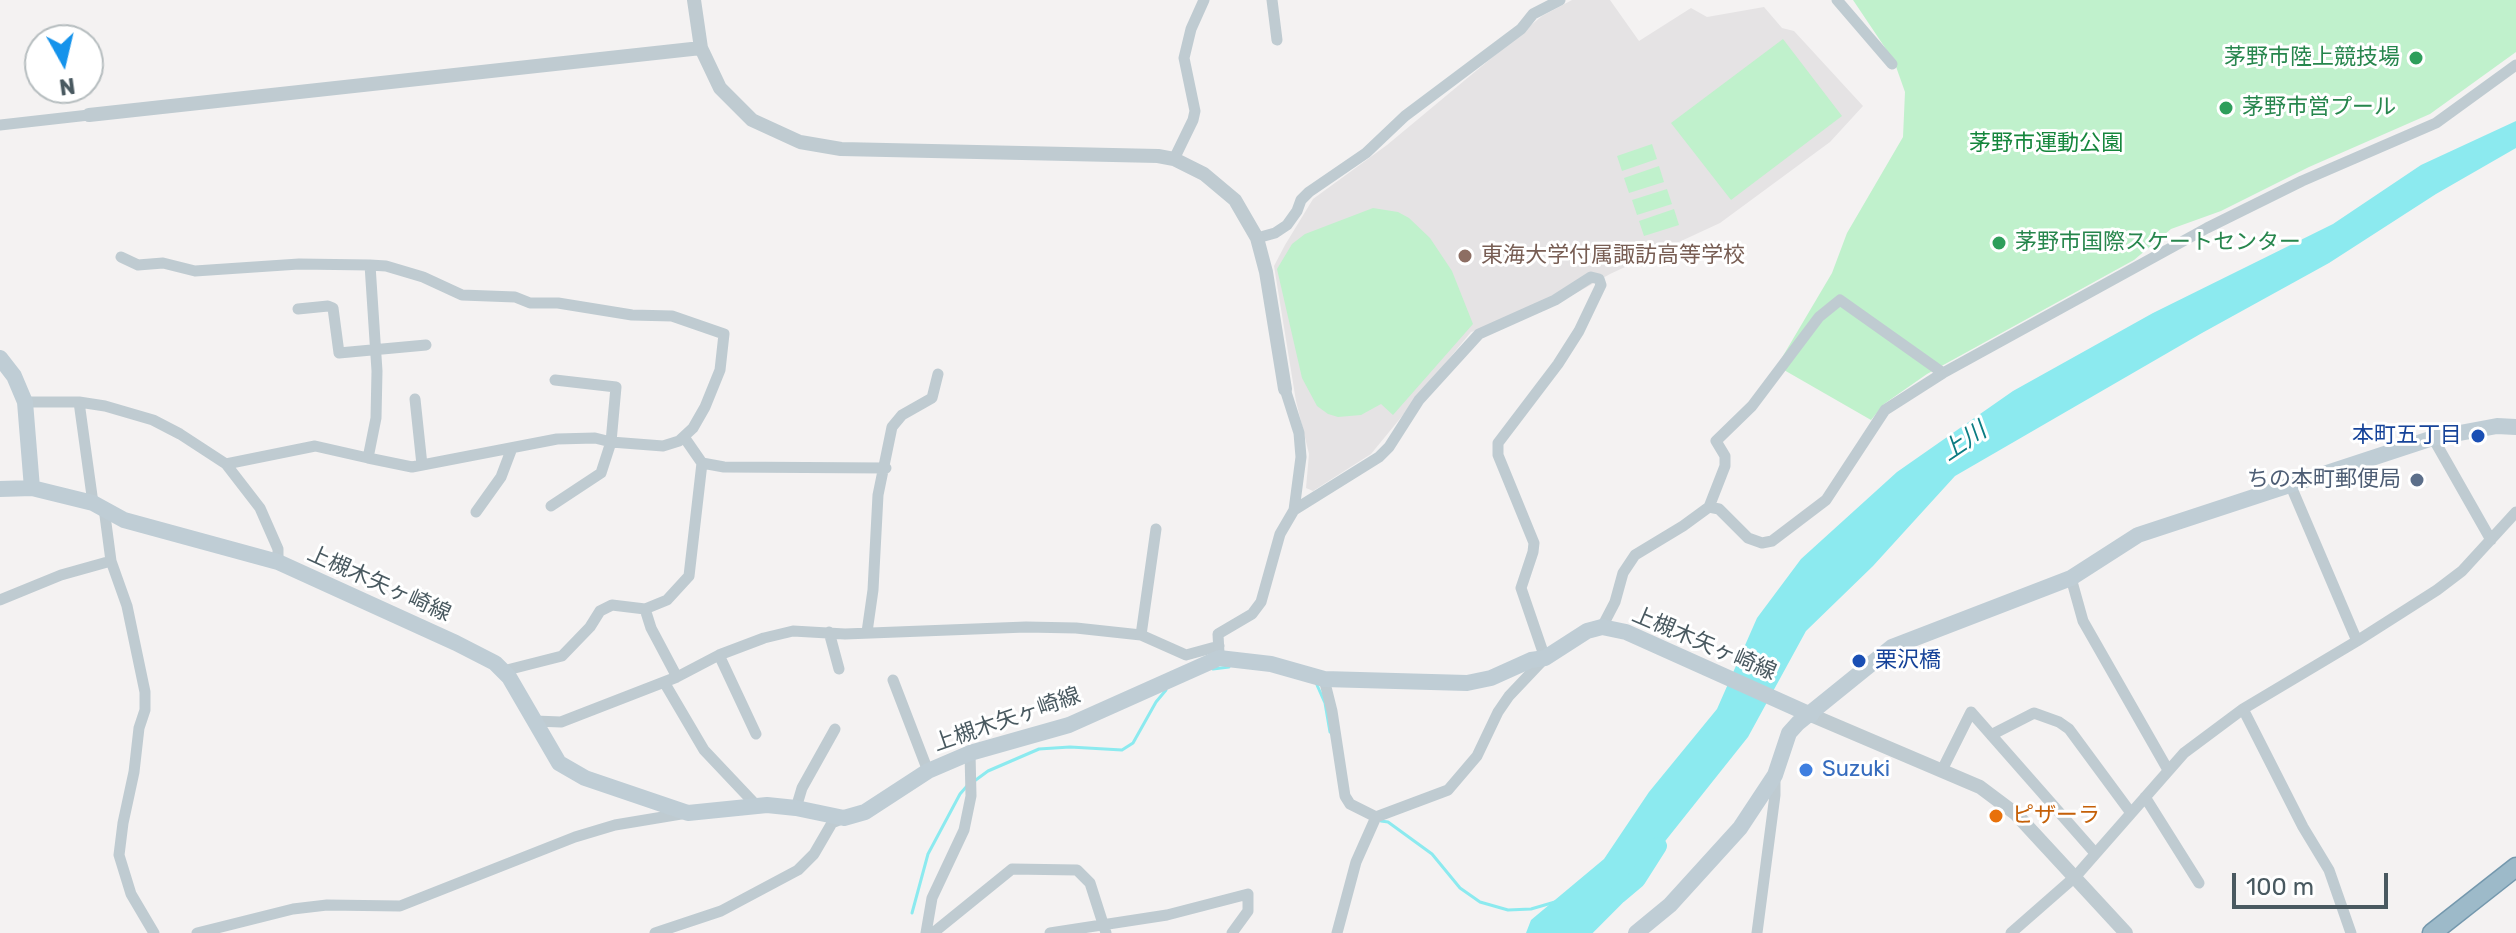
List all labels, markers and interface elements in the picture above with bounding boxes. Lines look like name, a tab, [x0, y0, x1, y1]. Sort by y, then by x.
north arrow	[24, 24, 104, 104]
place label: 茅野市陸上競技場	[2224, 45, 2400, 71]
marker: 茅野市陸上競技場	[2407, 49, 2425, 67]
text: N	[57, 72, 77, 101]
place label: 茅野市営プール	[2242, 95, 2396, 121]
marker: 茅野市営プール	[2217, 99, 2235, 117]
park label: 茅野市運動公園	[1969, 131, 2123, 157]
place label: 茅野市国際スケートセンター	[2015, 230, 2301, 256]
marker: 茅野市国際スケートセンター	[1990, 234, 2008, 252]
place label: 東海大学付属諏訪高等学校	[1481, 243, 1745, 269]
marker: 東海大学付属諏訪高等学校	[1456, 247, 1474, 265]
water label: 上川	[1936, 417, 1992, 467]
place label: 本町五丁目	[2352, 423, 2462, 449]
marker: 本町五丁目	[2469, 427, 2487, 445]
place label: ちの本町郵便局	[2247, 467, 2401, 493]
marker: ちの本町郵便局	[2408, 471, 2426, 489]
street label: 上槻木矢ヶ崎線	[303, 541, 455, 627]
street label: 上槻木矢ヶ崎線	[1628, 602, 1780, 686]
place label: 栗沢橋	[1875, 648, 1941, 674]
marker: 栗沢橋	[1850, 652, 1868, 670]
street label: 上槻木矢ヶ崎線	[930, 682, 1084, 758]
place label: Suzuki	[1822, 757, 1890, 783]
marker: Suzuki	[1797, 761, 1815, 779]
place label: ピザーラ	[2012, 803, 2100, 829]
marker: ピザーラ	[1987, 807, 2005, 825]
scale bar	[2236, 857, 2392, 907]
text: 100 m	[2246, 873, 2314, 901]

